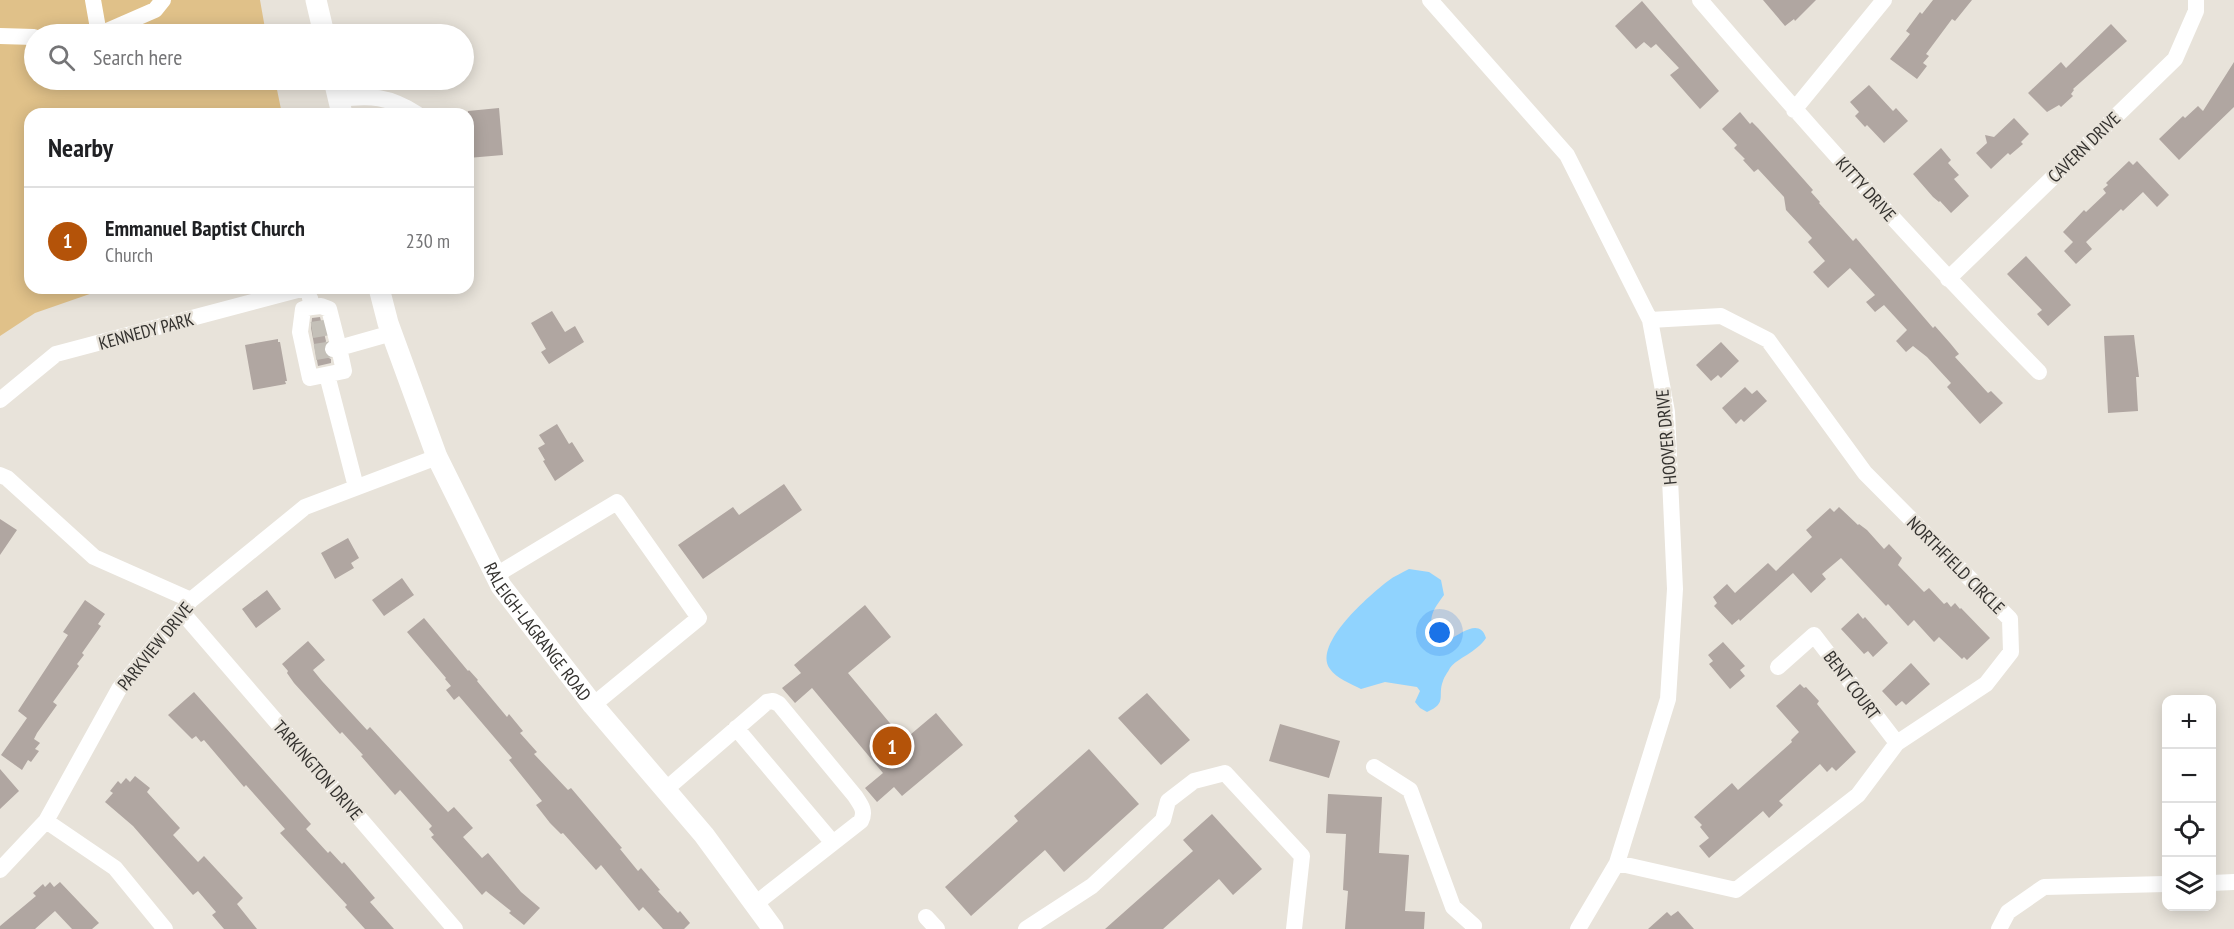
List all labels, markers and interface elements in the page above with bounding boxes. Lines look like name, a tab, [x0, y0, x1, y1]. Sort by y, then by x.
search box	[24, 24, 474, 90]
icon: search	[45, 41, 78, 74]
text: Search here	[93, 43, 182, 71]
street label: CAVERN DRIVE	[2043, 107, 2125, 187]
text: Nearby	[48, 131, 113, 164]
street label: KITTY DRIVE	[1831, 152, 1901, 226]
text: Emmanuel Baptist Church	[105, 214, 305, 242]
text: 1	[63, 228, 72, 254]
text: 230 m	[406, 228, 450, 254]
text: Church	[105, 242, 153, 268]
street label: KENNEDY PARK	[96, 307, 196, 355]
street label: HOOVER DRIVE	[1650, 388, 1682, 486]
street label: NORTHFIELD CIRCLE	[1902, 511, 2010, 619]
street label: RALEIGH-LAGRANGE ROAD	[479, 558, 597, 705]
street label: PARKVIEW DRIVE	[112, 597, 198, 695]
your location	[1425, 618, 1454, 647]
street label: BENT COURT	[1819, 646, 1885, 724]
map controls	[2162, 695, 2216, 911]
button: +	[2162, 695, 2216, 749]
street label: TARKINGTON DRIVE	[268, 715, 368, 825]
pin: 1	[872, 724, 912, 768]
button: −	[2162, 749, 2216, 803]
button: locate	[2162, 803, 2216, 857]
button: layers	[2162, 857, 2216, 911]

